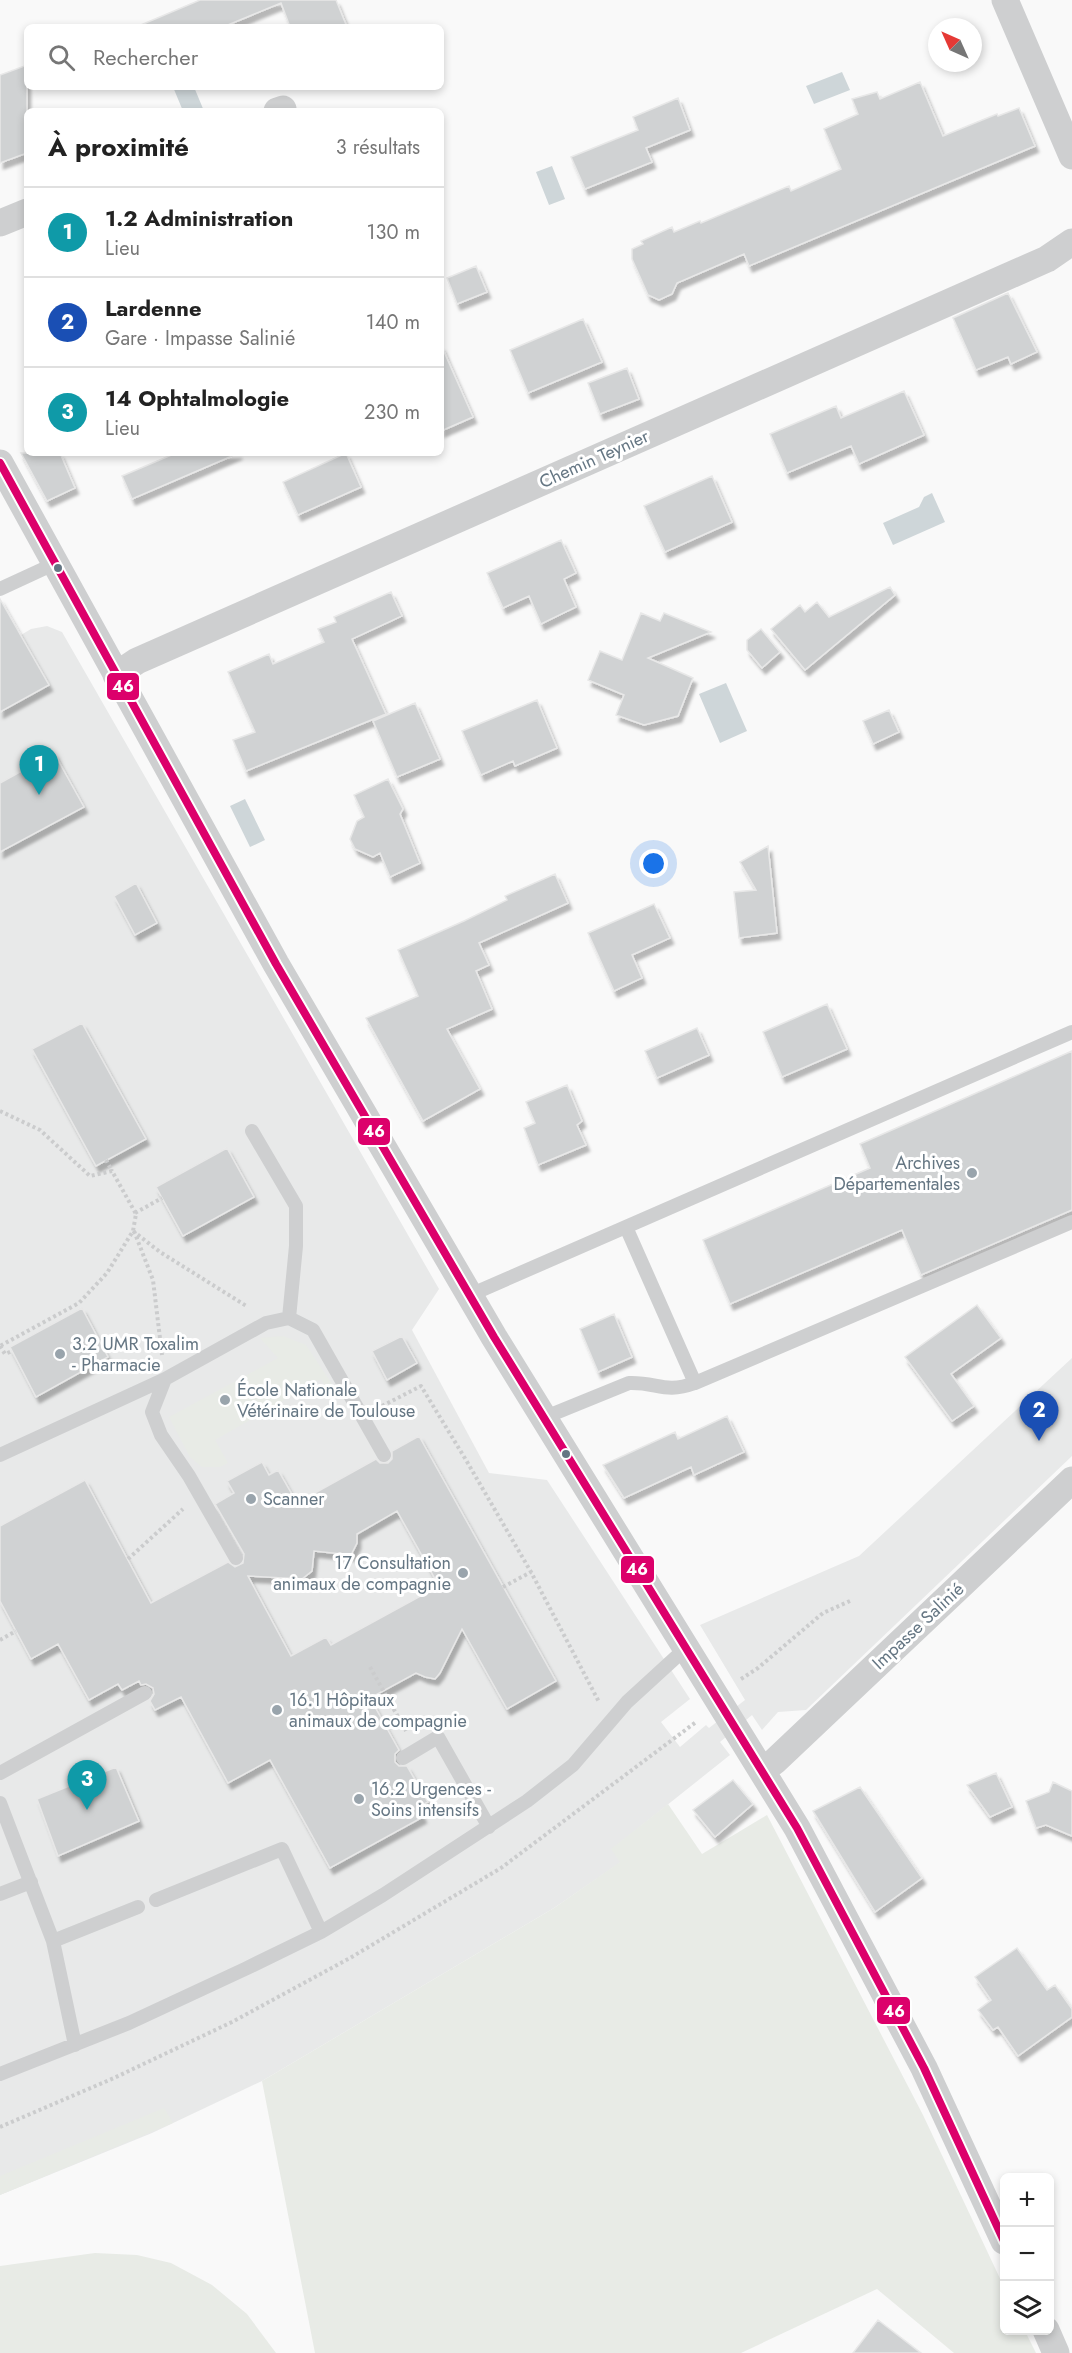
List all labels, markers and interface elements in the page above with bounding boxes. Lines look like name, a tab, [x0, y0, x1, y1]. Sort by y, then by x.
north arrow	[928, 18, 982, 72]
search box	[24, 24, 444, 90]
icon: search	[45, 41, 78, 74]
text: Rechercher	[93, 41, 198, 73]
text: À proximité	[48, 128, 189, 166]
text: 3 résultats	[336, 133, 420, 162]
text: 1.2 Administration	[105, 202, 294, 234]
text: 1	[62, 218, 73, 247]
text: 130 m	[366, 218, 420, 247]
text: Lieu	[105, 234, 140, 263]
text: Lardenne	[105, 292, 202, 324]
text: 2	[61, 308, 74, 337]
text: 140 m	[366, 308, 420, 337]
text: Gare · Impasse Salinié	[105, 324, 295, 353]
text: 14 Ophtalmologie	[105, 382, 289, 414]
text: 3	[61, 398, 74, 427]
text: 230 m	[364, 398, 420, 427]
text: Lieu	[105, 414, 140, 443]
street label: Chemin Teynier	[535, 423, 654, 495]
unlabelled marker	[52, 562, 64, 574]
line badge: 46	[106, 672, 140, 701]
text: 46	[112, 675, 134, 698]
pin: 1	[20, 746, 58, 795]
your location	[639, 849, 668, 878]
line badge: 46	[357, 1117, 391, 1146]
text: 46	[363, 1120, 385, 1143]
place label: Archives Départementales	[833, 1150, 960, 1197]
marker: Archives Départementales	[965, 1166, 979, 1180]
place label: 3.2 UMR Toxalim - Pharmacie	[72, 1331, 199, 1378]
marker: 3.2 UMR Toxalim - Pharmacie	[53, 1347, 67, 1361]
place label: École Nationale Vétérinaire de Toulouse	[237, 1377, 415, 1424]
pin: 2	[1020, 1392, 1058, 1441]
marker: École Nationale Vétérinaire de Toulouse	[218, 1393, 232, 1407]
unlabelled marker	[560, 1448, 572, 1460]
place label: Scanner	[263, 1486, 325, 1512]
marker: Scanner	[244, 1492, 258, 1506]
place label: 17 Consultation animaux de compagnie	[273, 1550, 451, 1597]
line badge: 46	[620, 1555, 655, 1584]
text: 46	[626, 1558, 648, 1581]
marker: 17 Consultation animaux de compagnie	[456, 1566, 470, 1580]
street label: Impasse Salinié	[866, 1576, 970, 1676]
place label: 16.1 Hôpitaux animaux de compagnie	[289, 1687, 467, 1734]
marker: 16.1 Hôpitaux animaux de compagnie	[270, 1703, 284, 1717]
pin: 3	[68, 1760, 106, 1810]
place label: 16.2 Urgences - Soins intensifs	[371, 1776, 491, 1823]
marker: 16.2 Urgences - Soins intensifs	[352, 1792, 366, 1806]
line badge: 46	[876, 1996, 911, 2025]
text: 46	[883, 2000, 905, 2023]
map controls	[1000, 2173, 1054, 2335]
button: +	[1000, 2173, 1054, 2227]
button: −	[1000, 2227, 1054, 2281]
button: layers	[1000, 2281, 1054, 2335]

